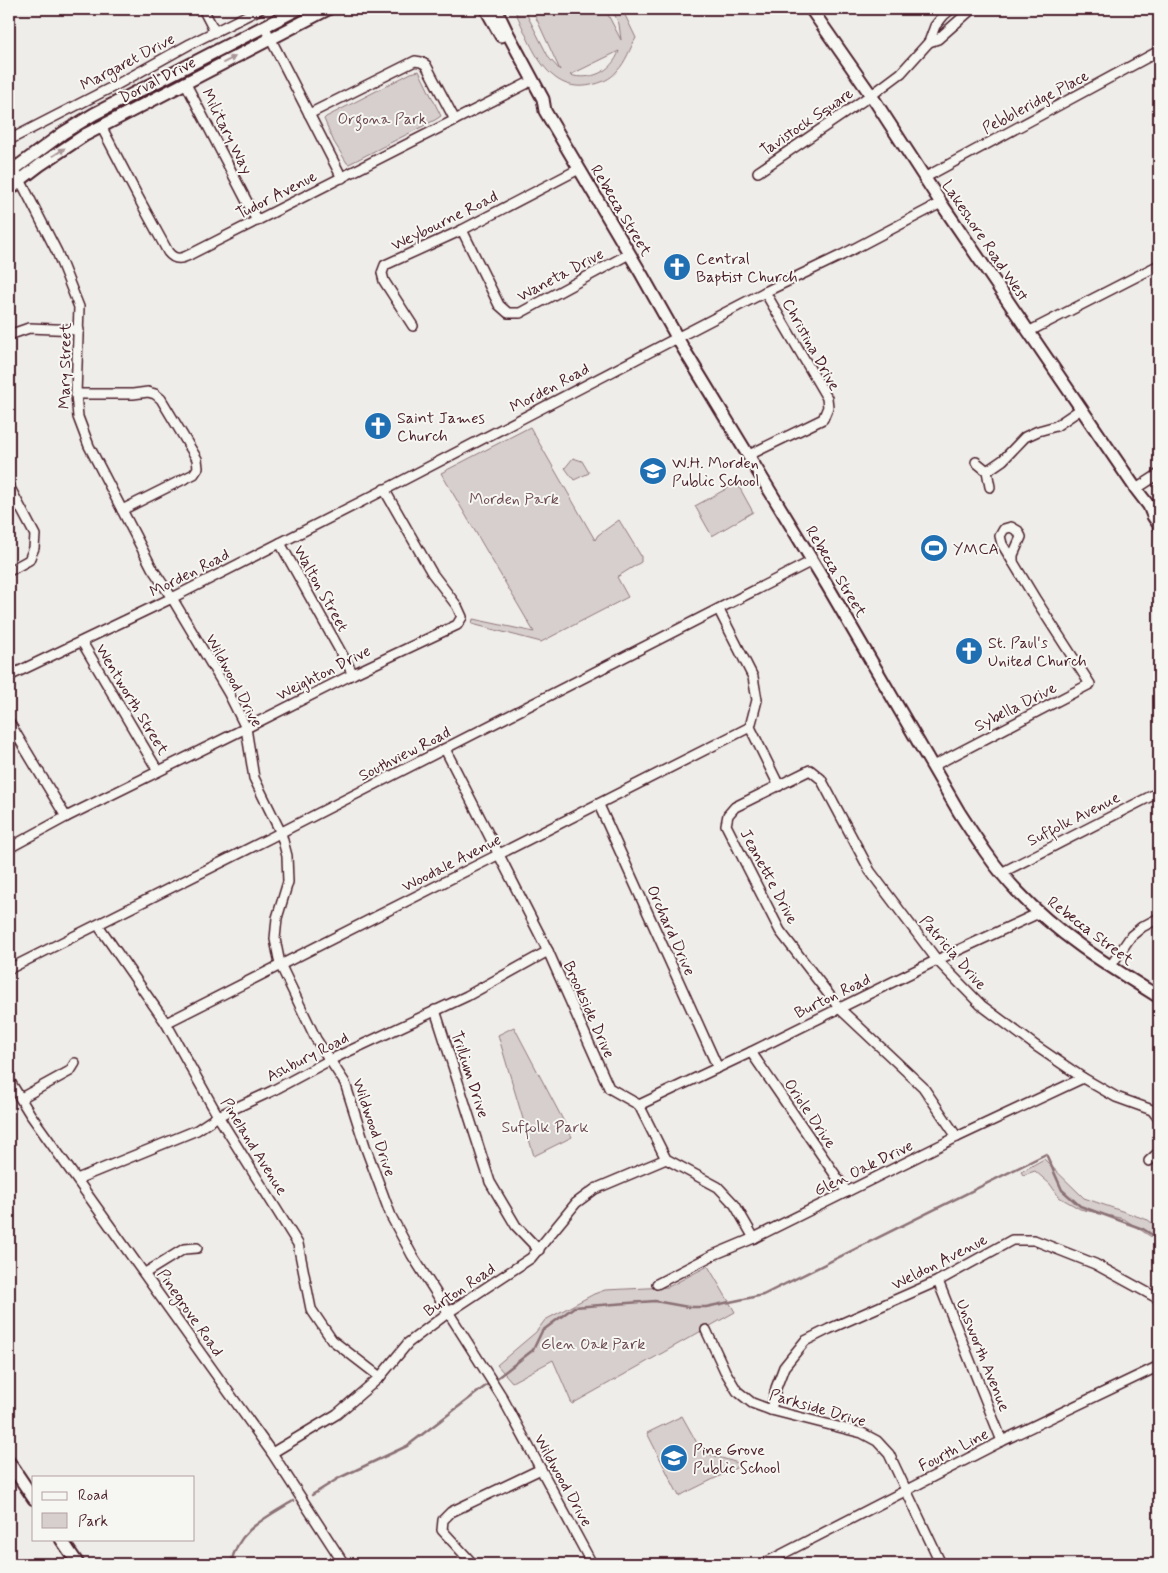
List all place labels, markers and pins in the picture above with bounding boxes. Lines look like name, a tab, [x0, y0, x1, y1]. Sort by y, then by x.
place label: Central Baptist Church	[696, 249, 798, 288]
church icon: Central Baptist Church	[662, 252, 692, 282]
place label: Saint James Church	[397, 408, 485, 447]
church icon: Saint James Church	[363, 411, 393, 441]
place label: W.H. Morden Public School	[672, 453, 760, 492]
school or university icon: W.H. Morden Public School	[638, 456, 668, 486]
sports icon: YMCA	[919, 533, 949, 563]
place label: YMCA	[953, 539, 999, 560]
place label: St. Paul's United Church	[988, 633, 1087, 672]
church icon: St. Paul's United Church	[954, 636, 984, 666]
place label: Pine Grove Public School	[693, 1440, 781, 1479]
school or university icon: Pine Grove Public School	[659, 1443, 689, 1473]

